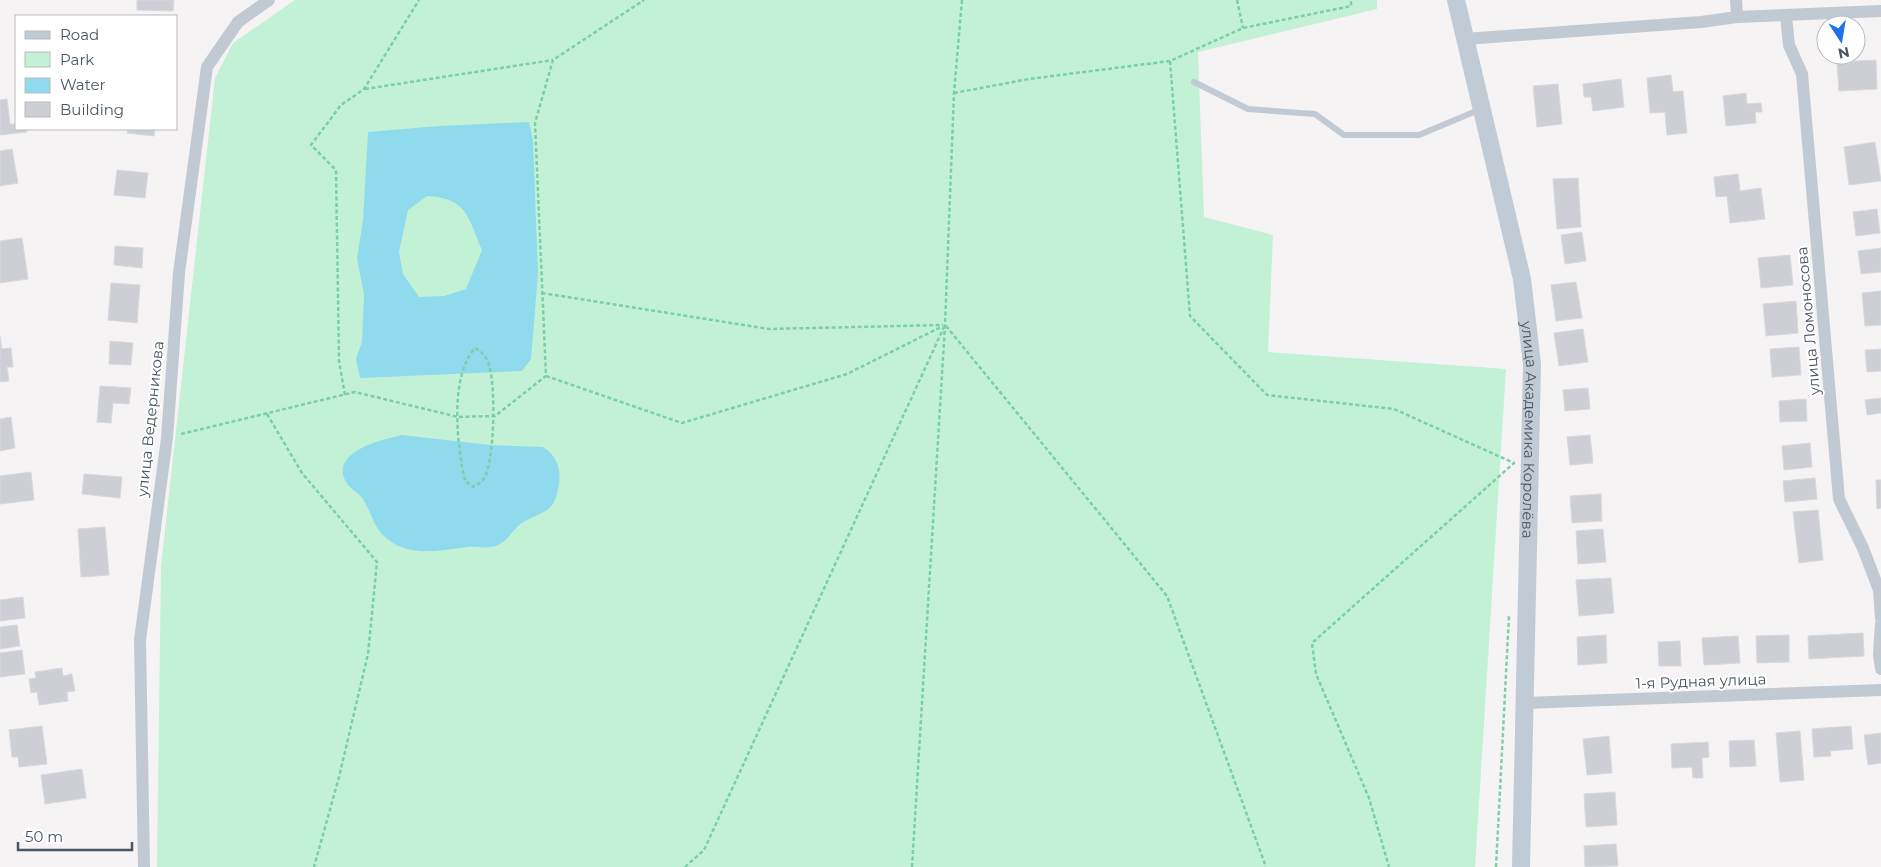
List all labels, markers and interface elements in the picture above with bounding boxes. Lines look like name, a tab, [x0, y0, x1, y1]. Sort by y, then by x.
legend	[15, 15, 178, 130]
north arrow	[1816, 15, 1866, 65]
text: Road	[60, 25, 99, 44]
text: N	[1836, 43, 1851, 63]
text: Park	[60, 50, 94, 69]
text: Water	[60, 75, 106, 94]
text: Building	[60, 100, 124, 119]
street label: улица Ломоносова	[1792, 246, 1824, 397]
street label: улица Академика Королёва	[1517, 319, 1542, 539]
street label: улица Ведерникова	[132, 340, 168, 499]
street label: 1-я Рудная улица	[1635, 669, 1767, 693]
scale bar	[18, 820, 131, 852]
text: 50 m	[25, 827, 63, 846]

